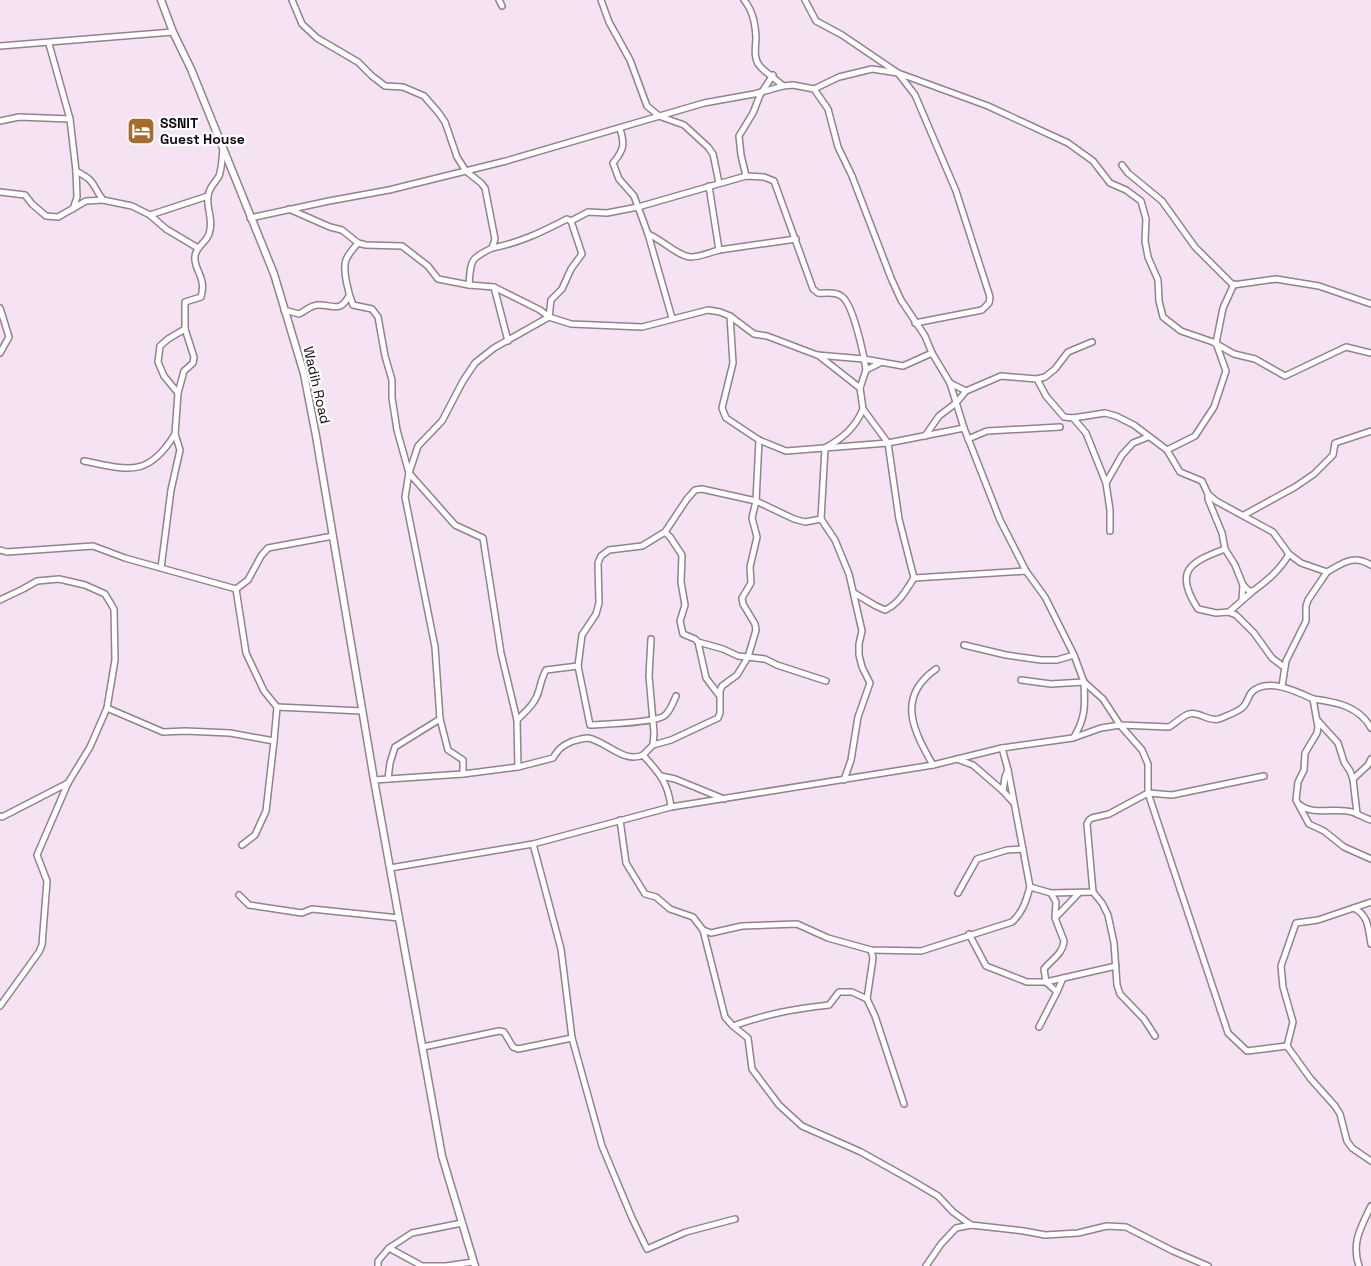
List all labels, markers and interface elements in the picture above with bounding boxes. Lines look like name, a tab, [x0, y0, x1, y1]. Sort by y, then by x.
place label: SSNIT Guest House	[160, 114, 245, 148]
hotel icon: SSNIT Guest House	[126, 116, 156, 146]
street label: Wadih Road	[299, 345, 335, 425]

